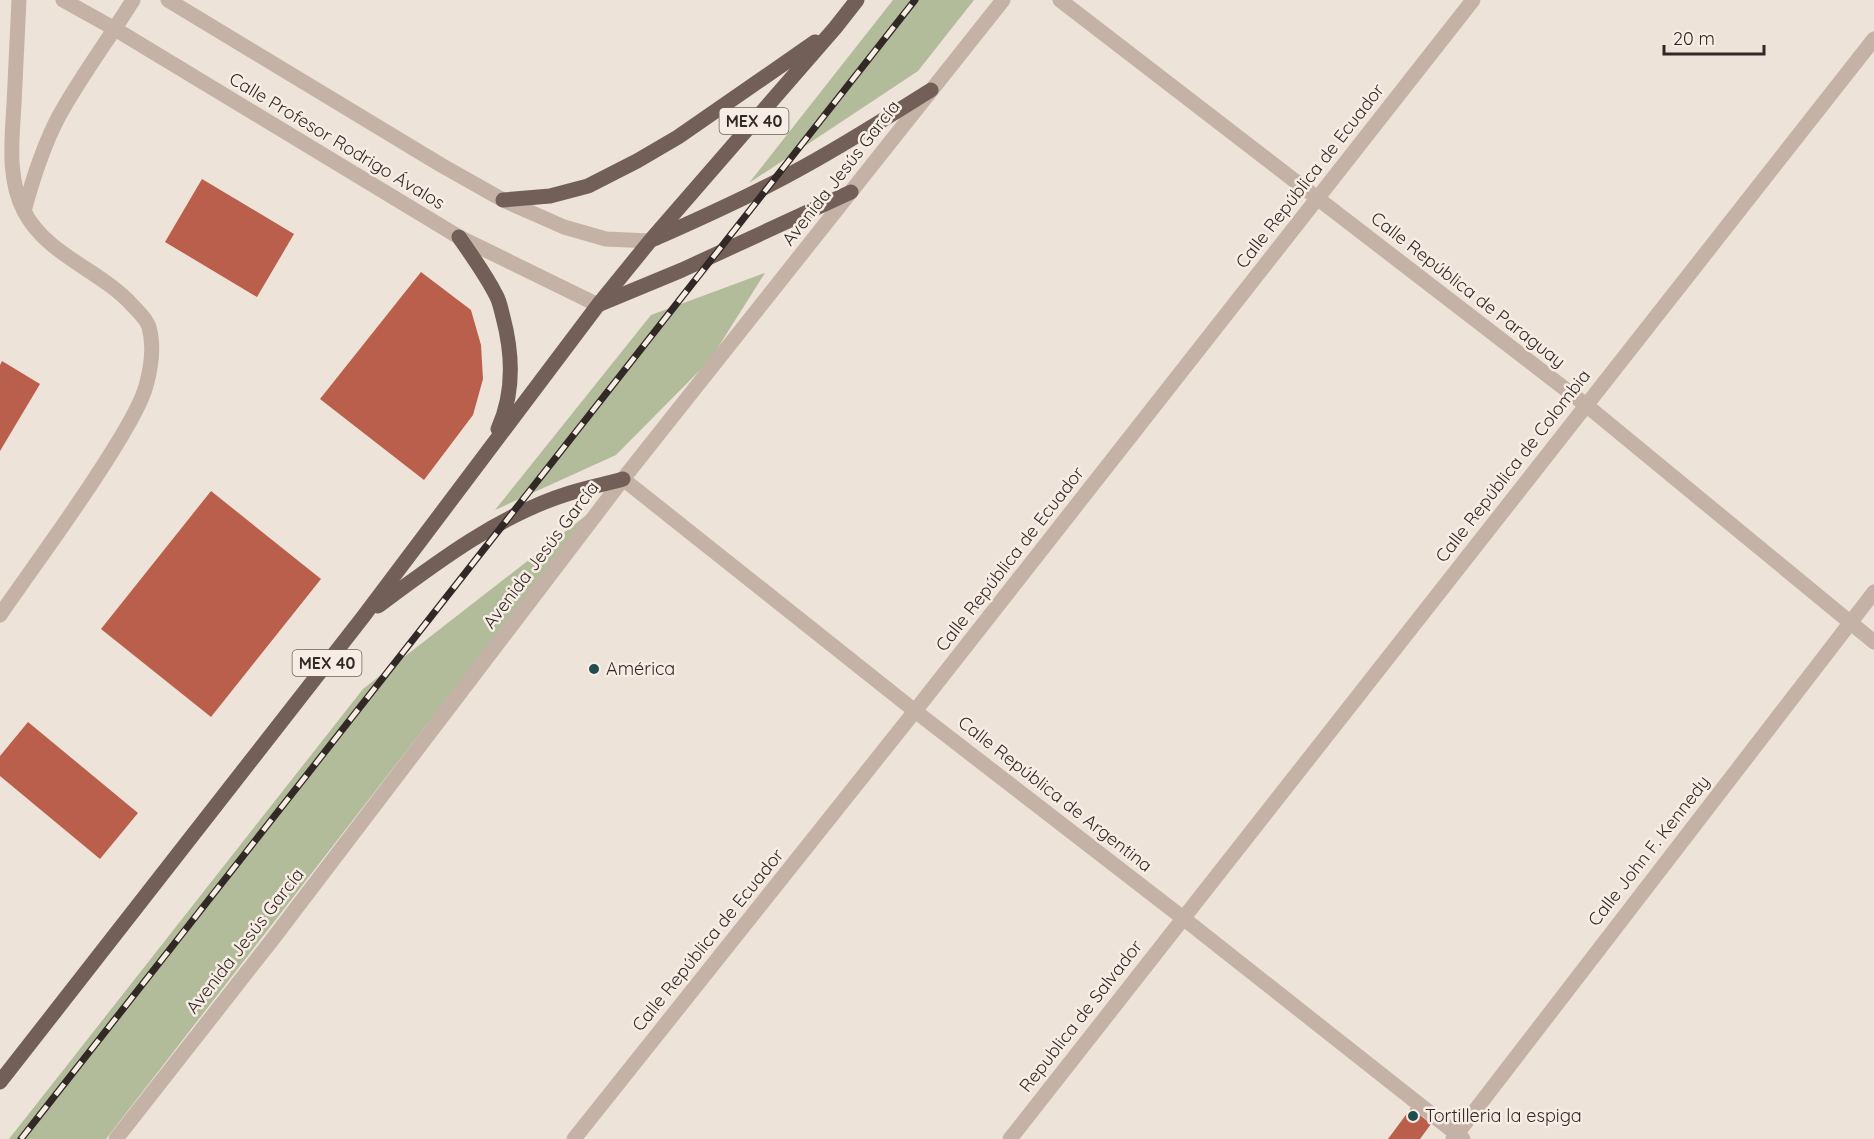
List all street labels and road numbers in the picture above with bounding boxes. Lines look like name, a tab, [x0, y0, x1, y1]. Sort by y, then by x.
street label: Calle Profesor Rodrigo Ávalos	[225, 67, 449, 214]
street label: Calle República de Ecuador	[1230, 79, 1389, 273]
street label: Avenida Jesús García	[777, 95, 905, 250]
road number: MEX 40	[720, 108, 789, 134]
street label: Calle República de Paraguay	[1366, 206, 1570, 373]
street label: Calle República de Colombia	[1430, 365, 1595, 567]
street label: Calle República de Ecuador	[930, 462, 1089, 656]
street label: Avenida Jesús García	[478, 476, 604, 633]
road number: MEX 40	[292, 650, 362, 676]
street label: Calle República de Argentina	[954, 711, 1157, 877]
street label: Calle John F. Kennedy	[1583, 771, 1715, 931]
street label: Calle República de Ecuador	[627, 844, 788, 1036]
street label: Avenida Jesús García	[181, 863, 309, 1018]
street label: Republica de Salvador	[1014, 935, 1147, 1097]

